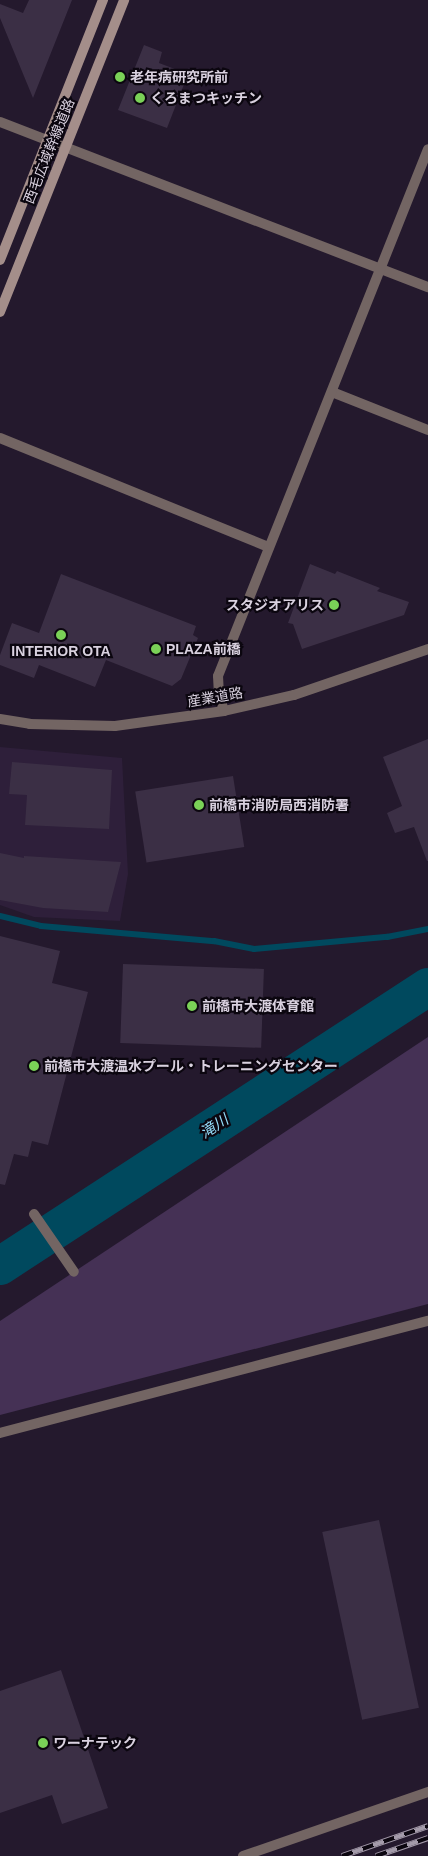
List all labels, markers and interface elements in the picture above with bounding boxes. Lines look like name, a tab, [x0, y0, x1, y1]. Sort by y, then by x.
place label: 老年病研究所前	[130, 69, 228, 85]
marker: 老年病研究所前	[114, 71, 126, 83]
place label: くろまつキッチン	[150, 90, 262, 106]
marker: くろまつキッチン	[134, 92, 146, 104]
street label: 西毛広域幹線道路	[20, 96, 78, 206]
place label: スタジオアリス	[226, 597, 324, 613]
marker: スタジオアリス	[328, 599, 340, 611]
marker: INTERIOR OTA	[55, 629, 67, 641]
place label: PLAZA前橋	[166, 641, 241, 657]
place label: INTERIOR OTA	[11, 643, 111, 659]
marker: PLAZA前橋	[150, 643, 162, 655]
street label: 産業道路	[186, 684, 244, 710]
place label: 前橋市消防局西消防署	[209, 797, 349, 813]
marker: 前橋市消防局西消防署	[193, 799, 205, 811]
place label: 前橋市大渡体育館	[202, 998, 314, 1014]
marker: 前橋市大渡体育館	[186, 1000, 198, 1012]
place label: 前橋市大渡温水プール・トレーニングセンター	[44, 1058, 338, 1074]
marker: 前橋市大渡温水プール・トレーニングセンター	[28, 1060, 40, 1072]
water label: 滝川	[197, 1110, 231, 1142]
place label: ワーナテック	[53, 1735, 137, 1751]
marker: ワーナテック	[37, 1737, 49, 1749]

